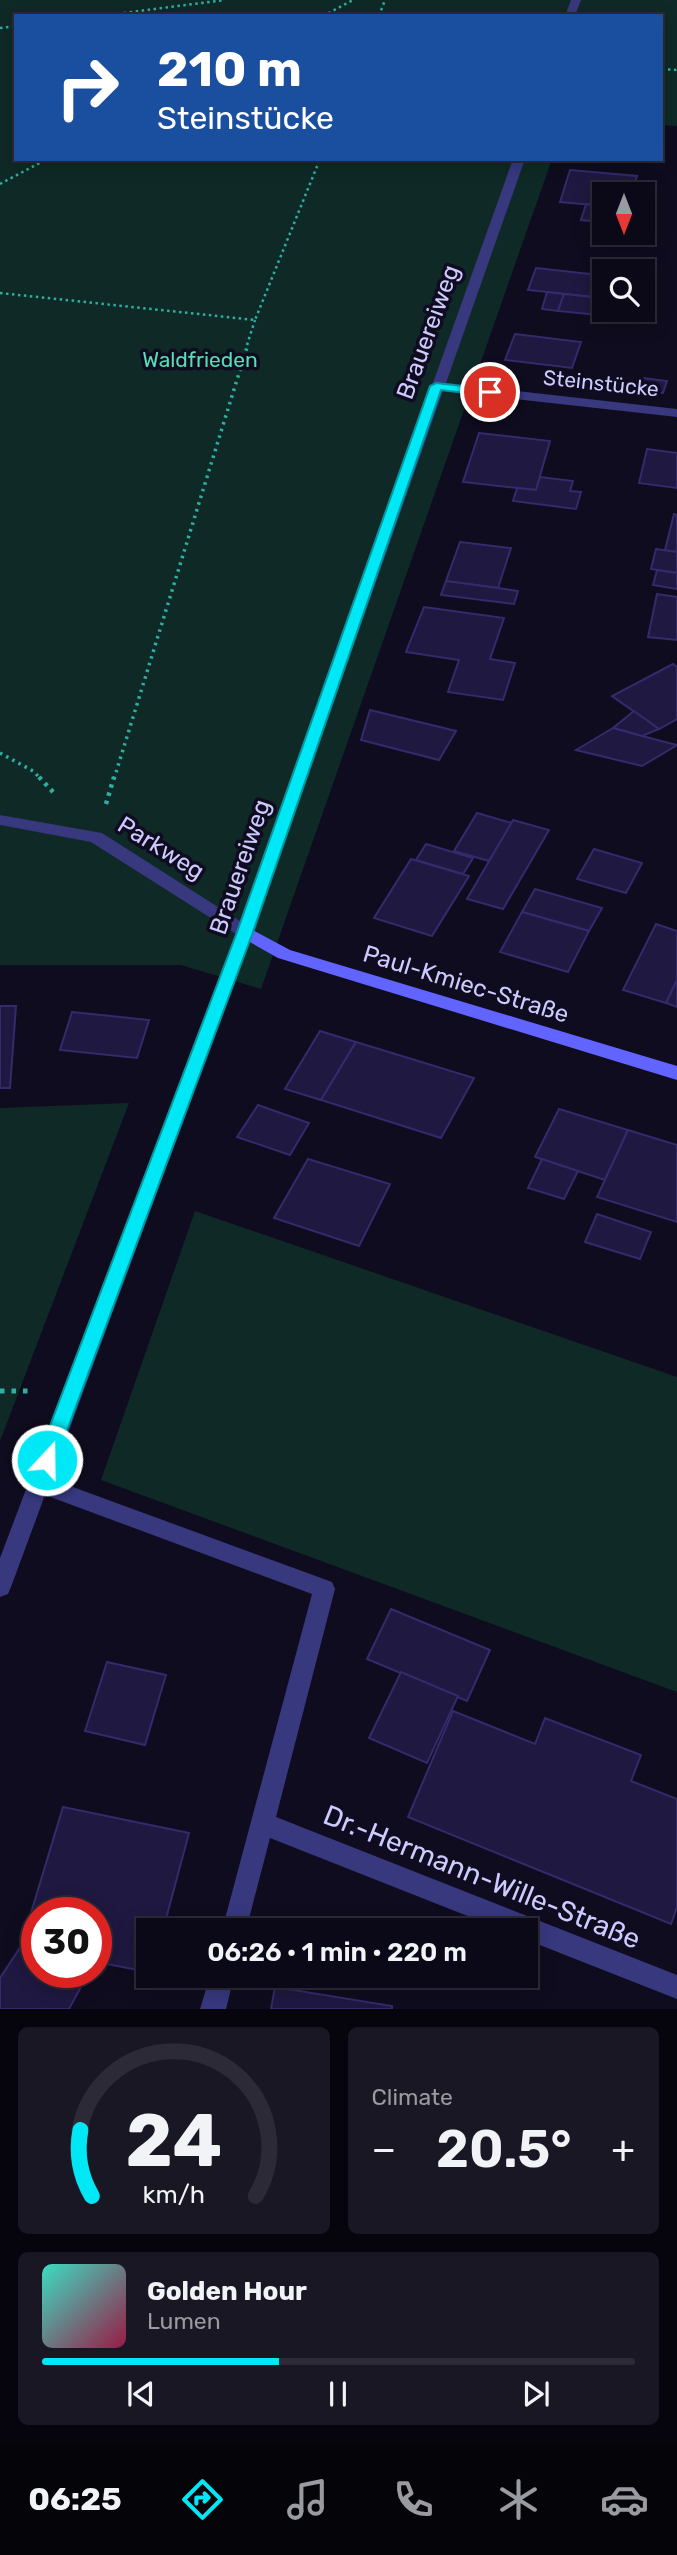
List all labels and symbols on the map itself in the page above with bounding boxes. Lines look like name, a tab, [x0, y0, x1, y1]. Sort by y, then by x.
north arrow	[592, 182, 654, 245]
street label: Brauereiweg	[391, 261, 465, 403]
park label: Waldfrieden	[142, 347, 258, 372]
pin	[460, 362, 520, 422]
street label: Steinstücke	[542, 365, 660, 401]
street label: Brauereiweg	[204, 796, 276, 938]
street label: Parkweg	[113, 811, 209, 885]
street label: Paul-Kmiec-Straße	[360, 939, 572, 1029]
position arrow	[10, 1423, 84, 1497]
street label: Dr.-Hermann-Wille-Straße	[319, 1798, 645, 1956]
speed limit sign: 30	[21, 1897, 112, 1988]

